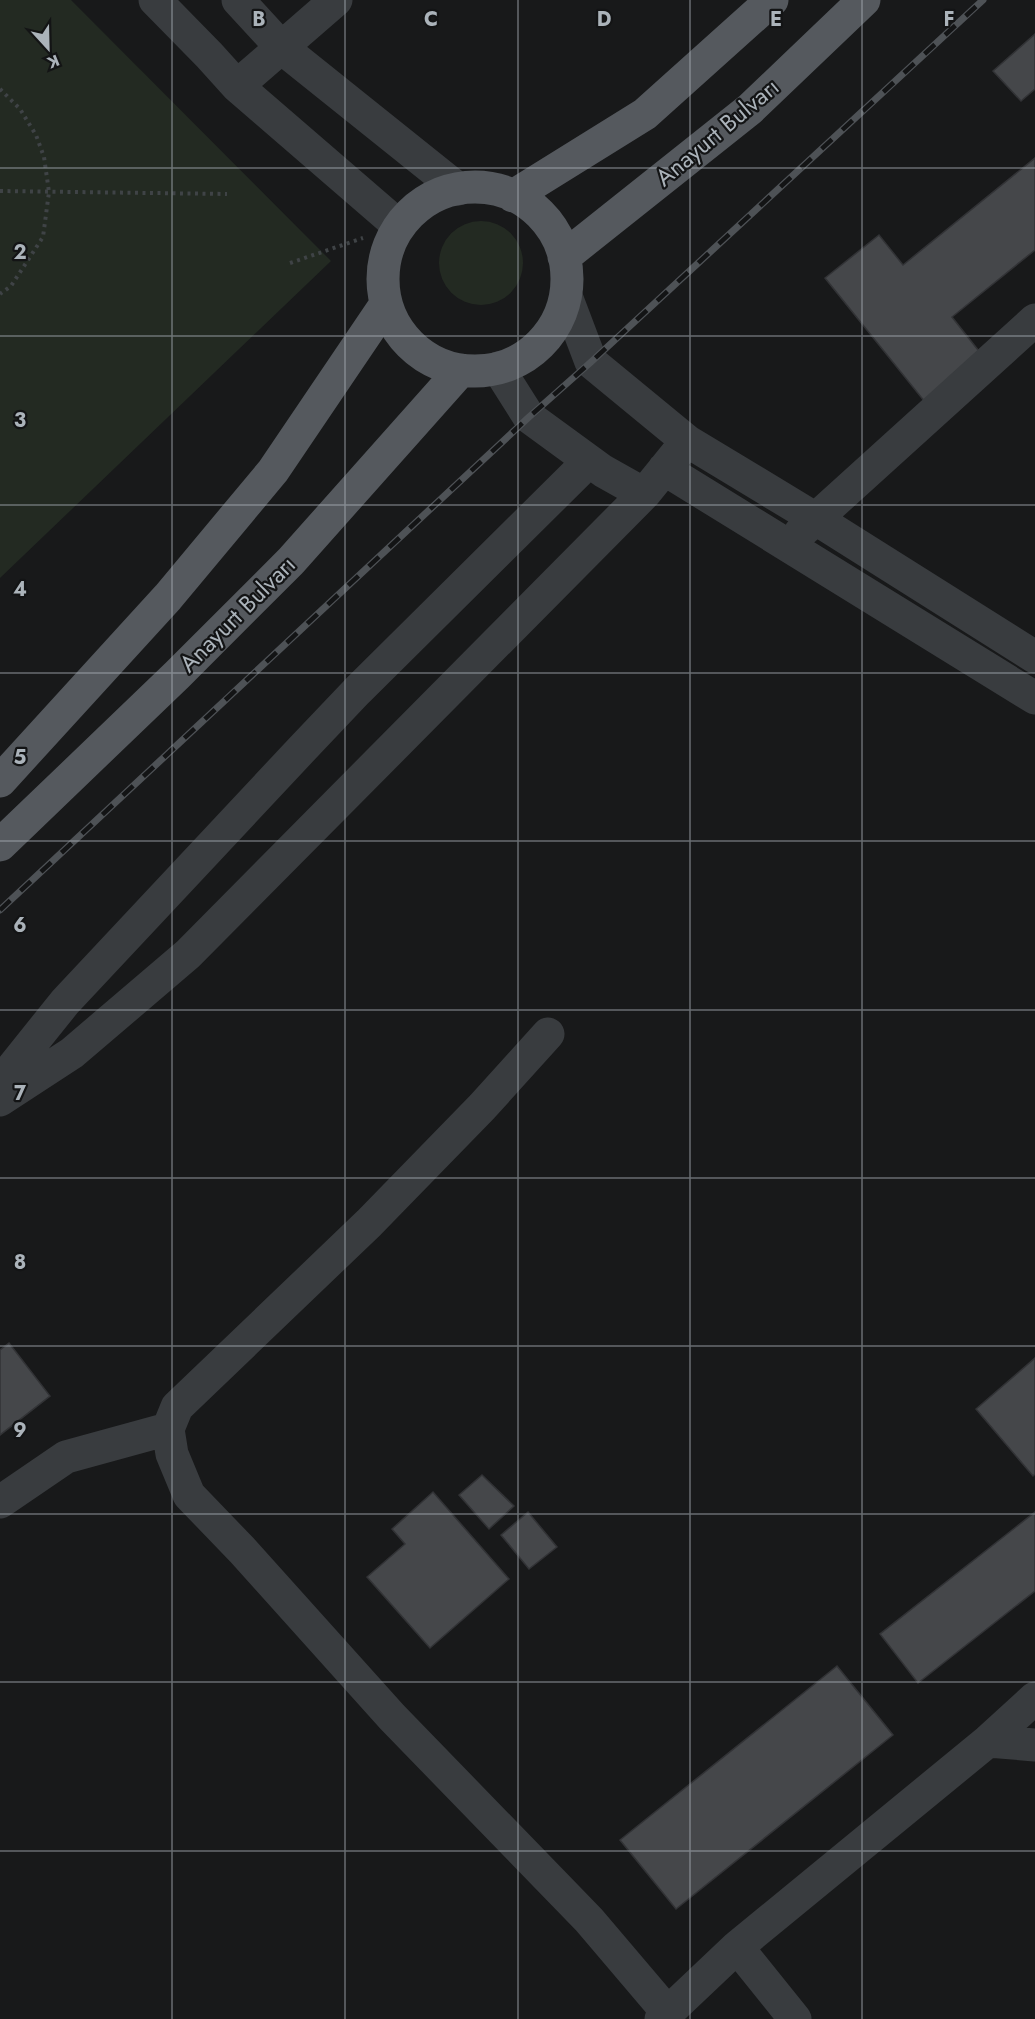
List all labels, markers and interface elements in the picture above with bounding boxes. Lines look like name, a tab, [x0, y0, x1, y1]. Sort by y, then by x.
text: B	[252, 5, 266, 34]
text: C	[424, 5, 438, 34]
text: D	[597, 5, 611, 34]
text: E	[770, 5, 782, 34]
text: F	[943, 5, 955, 34]
north arrow	[18, 18, 78, 78]
text: K	[43, 49, 63, 75]
street label: Anayurt Bulvarı	[647, 70, 787, 194]
text: 2	[13, 238, 27, 267]
text: 3	[14, 406, 26, 435]
street label: Anayurt Bulvarı	[171, 548, 303, 680]
text: 4	[13, 575, 27, 604]
text: 5	[14, 743, 27, 772]
text: 6	[13, 911, 27, 940]
text: 7	[14, 1079, 27, 1108]
text: 8	[14, 1248, 26, 1277]
text: 9	[13, 1416, 27, 1445]

